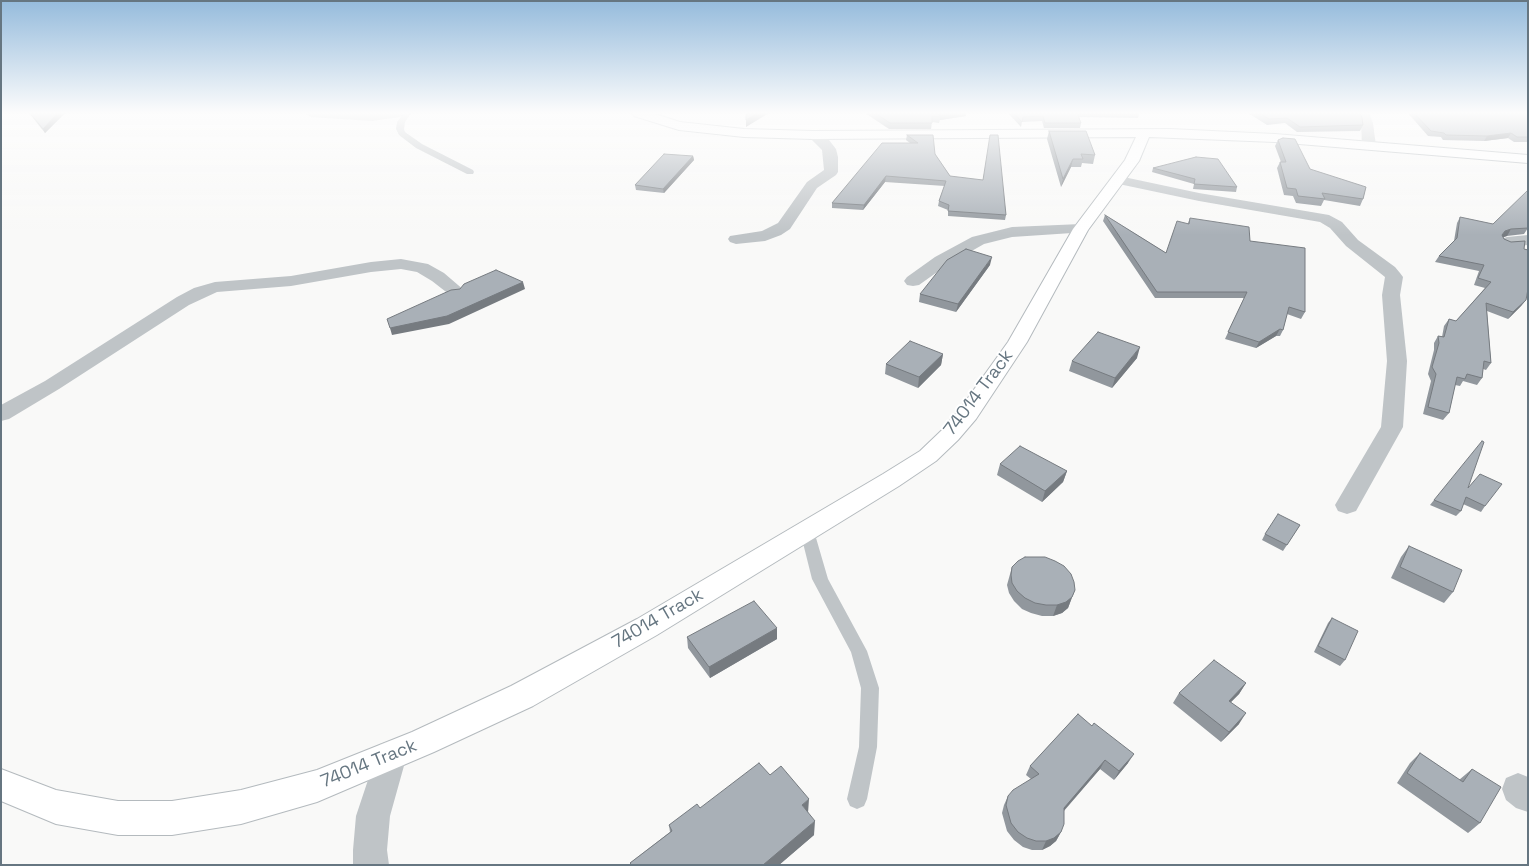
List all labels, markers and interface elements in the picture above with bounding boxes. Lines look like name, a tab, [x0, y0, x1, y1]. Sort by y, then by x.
street label: 74014 Track	[940, 346, 1018, 440]
street label: 74014 Track	[609, 584, 707, 654]
street label: 74014 Track	[318, 735, 420, 793]

